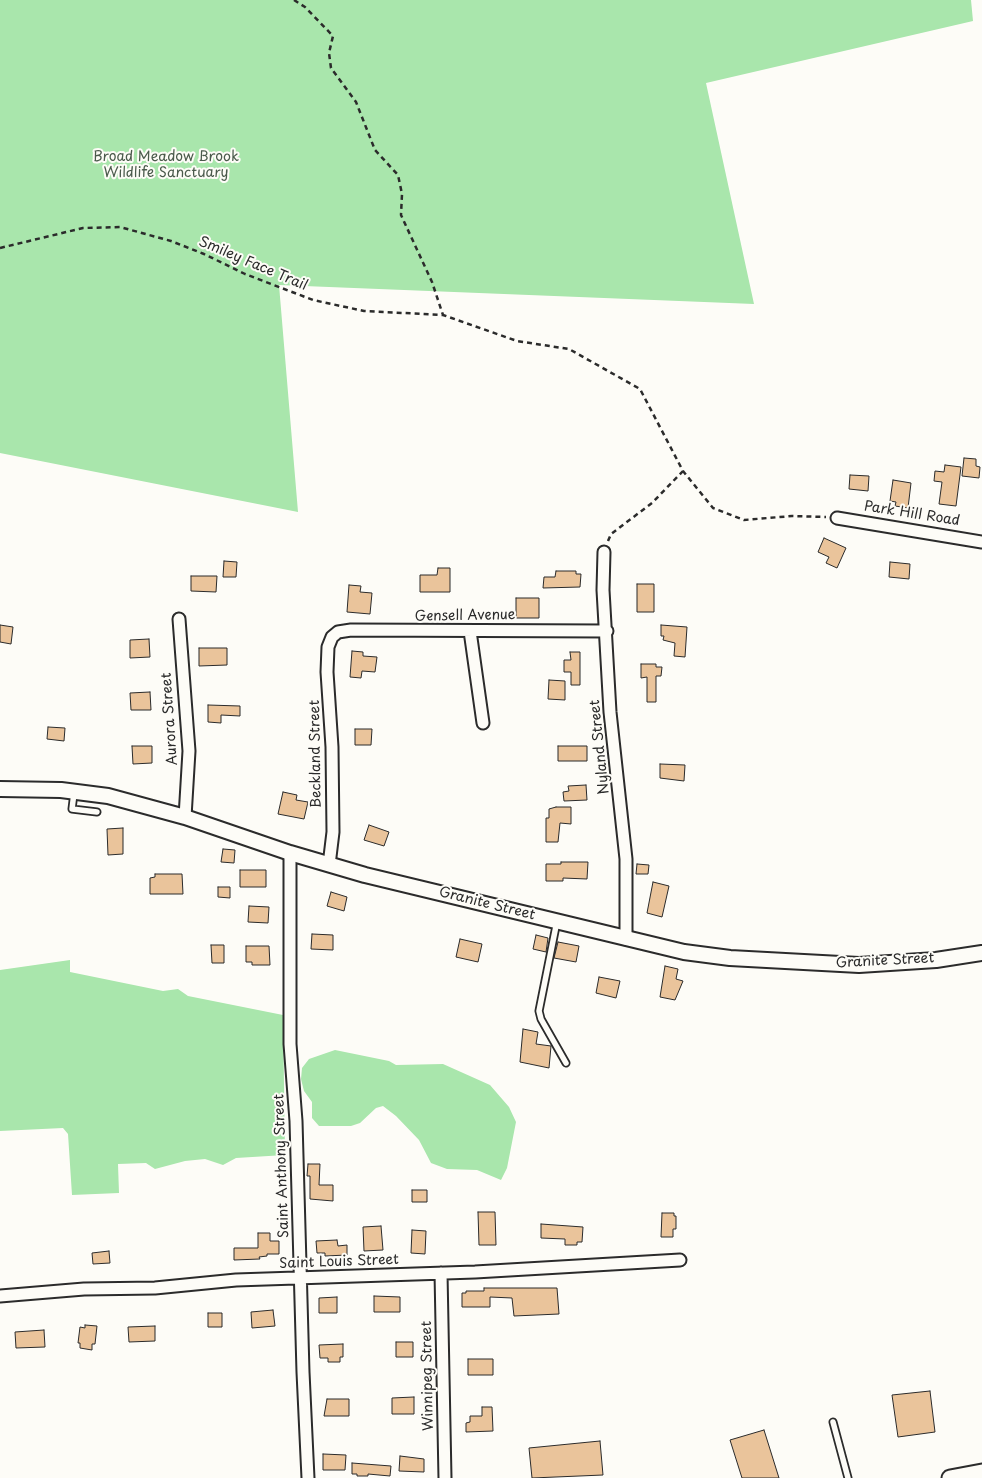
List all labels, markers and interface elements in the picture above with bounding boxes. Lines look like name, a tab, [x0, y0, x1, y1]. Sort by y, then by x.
park label: Broad Meadow Brook Wildlife Sanctuary	[93, 149, 239, 182]
street label: Smiley Face Trail	[196, 233, 310, 295]
street label: Park Hill Road	[863, 498, 961, 530]
street label: Gensell Avenue	[414, 607, 516, 625]
street label: Aurora Street	[158, 672, 182, 766]
street label: Nyland Street	[587, 699, 613, 795]
street label: Beckland Street	[307, 700, 325, 808]
street label: Granite Street	[437, 884, 537, 924]
street label: Granite Street	[835, 950, 935, 972]
street label: Saint Anthony Street	[271, 1094, 293, 1238]
street label: Saint Louis Street	[279, 1252, 399, 1272]
street label: Winnipeg Street	[419, 1321, 437, 1431]

